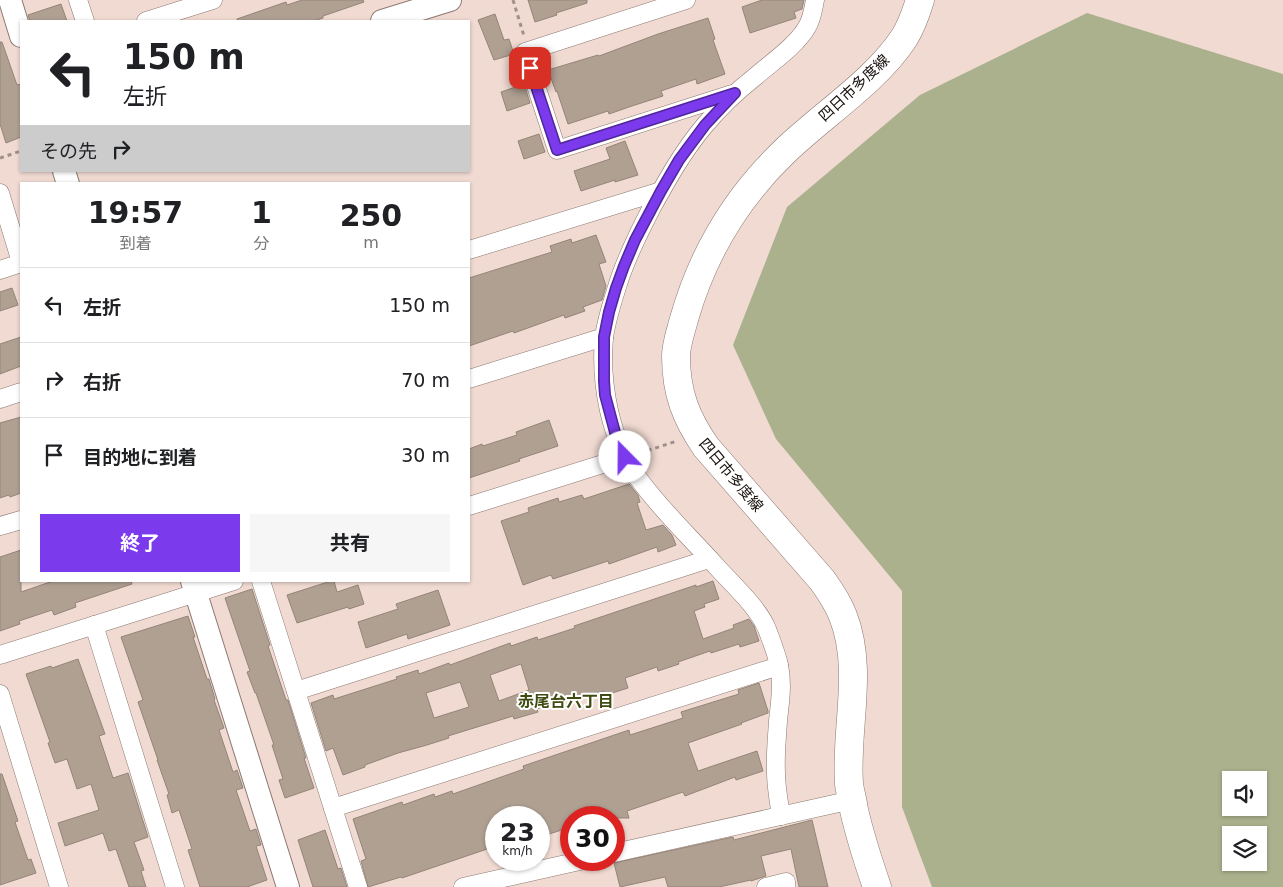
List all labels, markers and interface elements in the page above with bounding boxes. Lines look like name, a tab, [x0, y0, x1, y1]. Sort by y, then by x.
text: 150 m	[123, 37, 245, 77]
icon: left	[40, 40, 105, 105]
pin	[509, 47, 551, 89]
street label: 四日市多度線	[815, 51, 893, 125]
icon: arrive	[516, 54, 544, 82]
text: 左折	[123, 84, 167, 109]
icon: right	[107, 135, 135, 163]
text: その先	[40, 140, 97, 162]
text: 19:57	[88, 195, 183, 230]
text: 1	[251, 195, 272, 230]
text: 250	[340, 198, 402, 233]
text: m	[363, 233, 379, 252]
text: 到着	[119, 234, 152, 253]
text: 分	[253, 234, 269, 253]
icon: left	[40, 291, 68, 319]
text: 150 m	[389, 294, 450, 316]
text: 左折	[83, 296, 121, 318]
icon: right	[40, 366, 68, 394]
text: 70 m	[401, 369, 450, 391]
text: 右折	[83, 371, 121, 393]
position arrow	[598, 430, 650, 482]
street label: 四日市多度線	[695, 435, 767, 515]
icon: arrive	[40, 441, 68, 469]
text: 30 m	[401, 444, 450, 466]
text: 目的地に到着	[83, 446, 197, 468]
button: 終了	[40, 514, 240, 572]
button: 共有	[250, 514, 450, 572]
district label: 赤尾台六丁目	[518, 692, 614, 711]
map controls	[1222, 771, 1267, 871]
button: sound	[1222, 771, 1267, 816]
speed limit sign: 30	[560, 806, 625, 871]
text: 23	[500, 818, 535, 847]
button: layers	[1222, 826, 1267, 871]
text: km/h	[502, 844, 533, 858]

